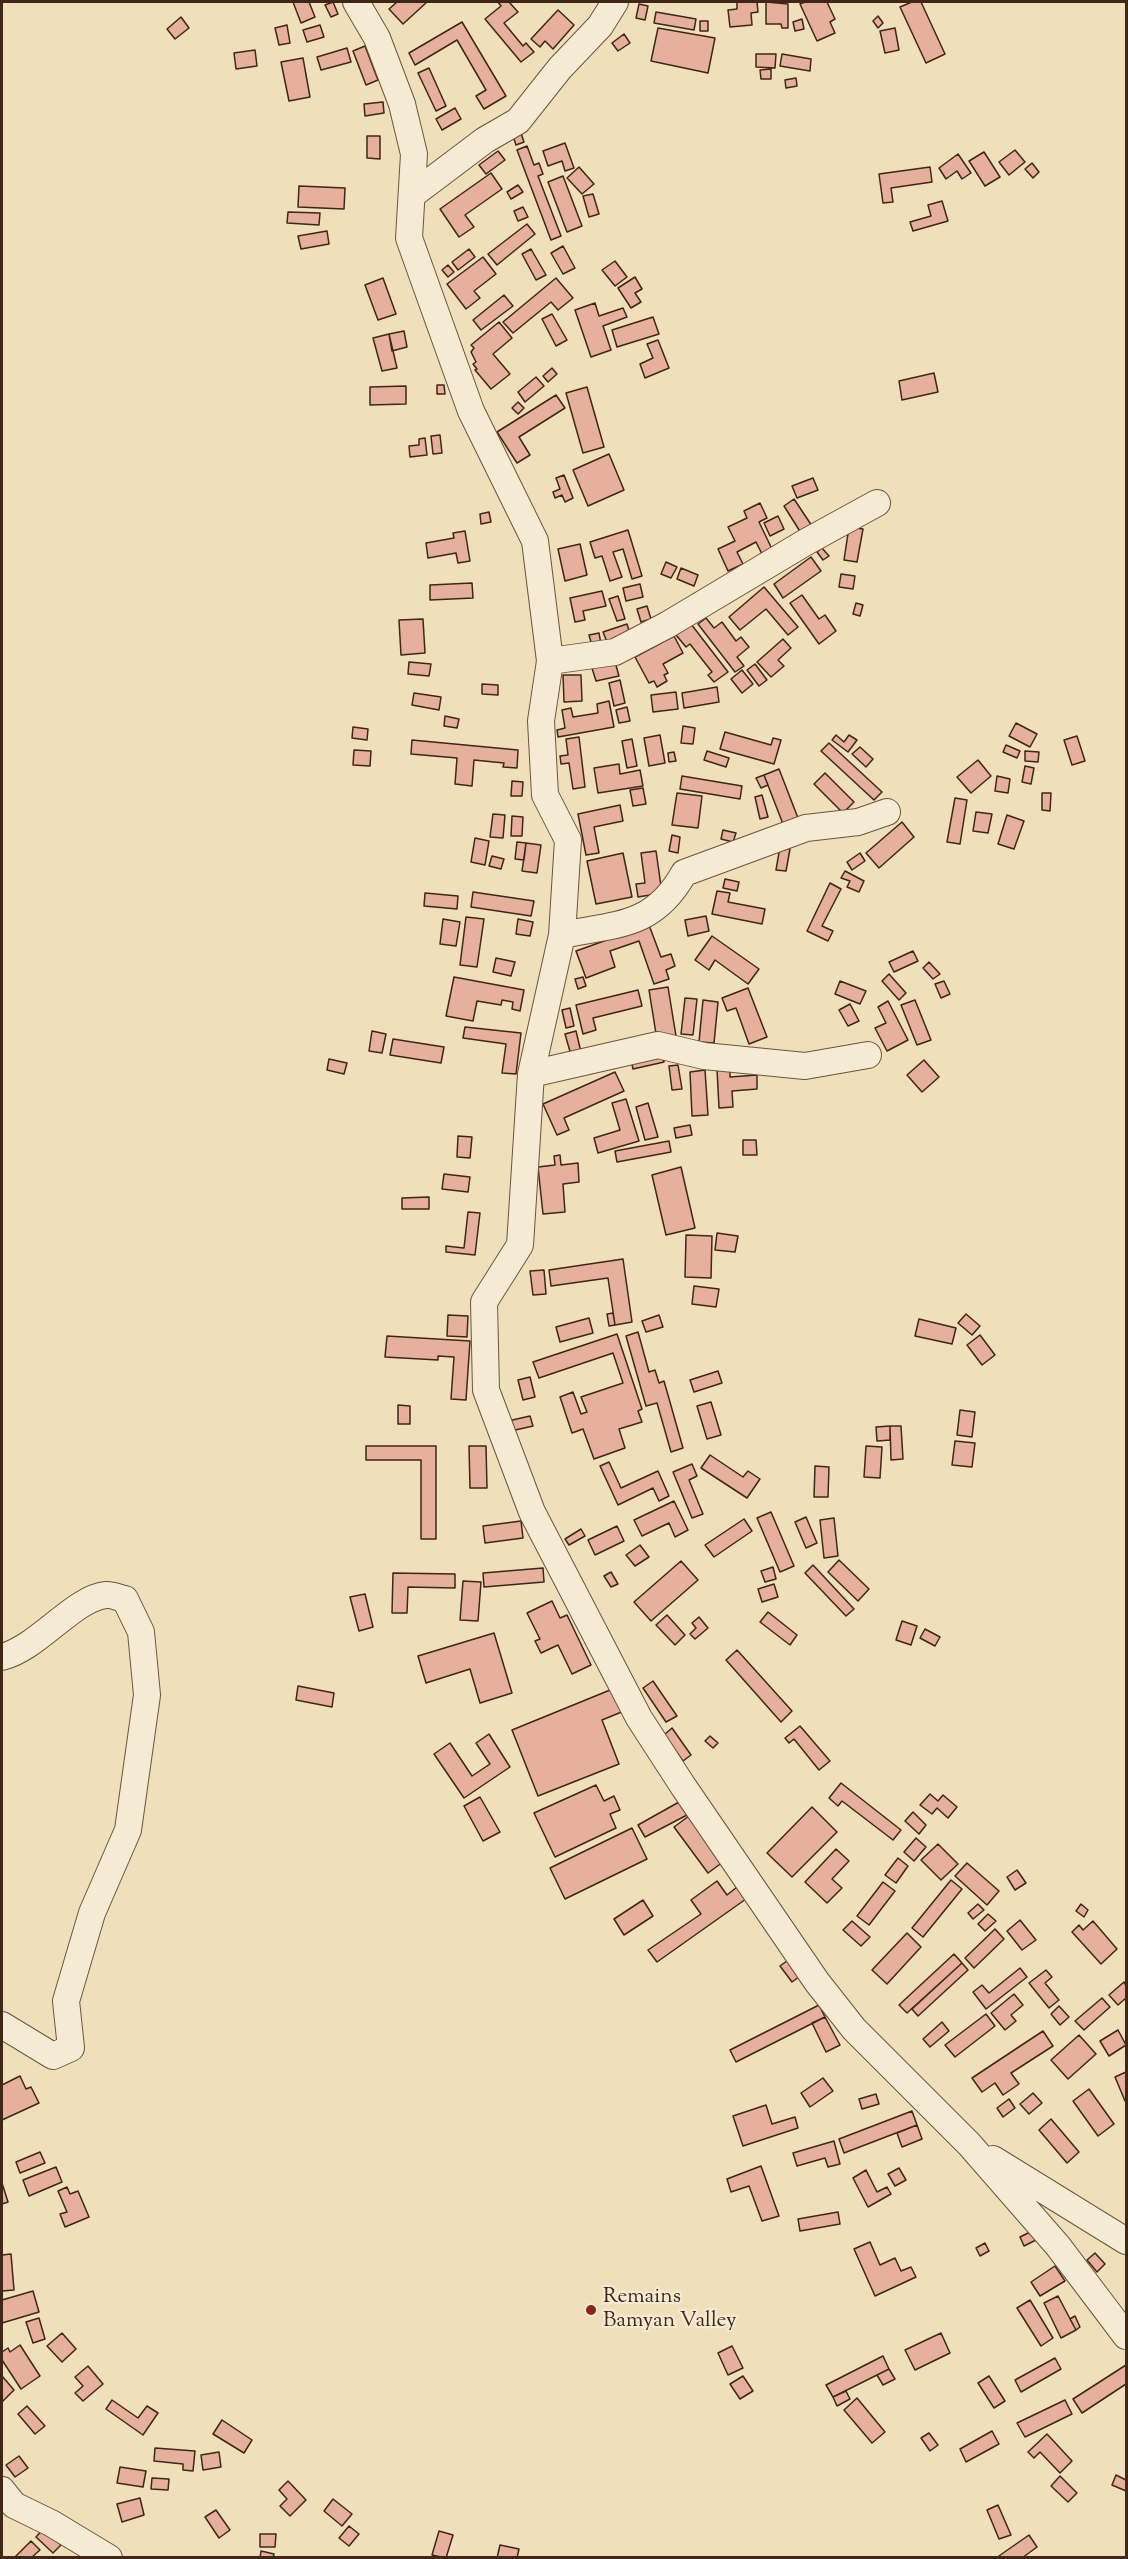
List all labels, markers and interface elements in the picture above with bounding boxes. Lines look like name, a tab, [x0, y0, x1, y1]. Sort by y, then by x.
place label: Remains Bamyan Valley	[603, 2285, 736, 2335]
marker: Remains Bamyan Valley	[584, 2303, 598, 2317]

